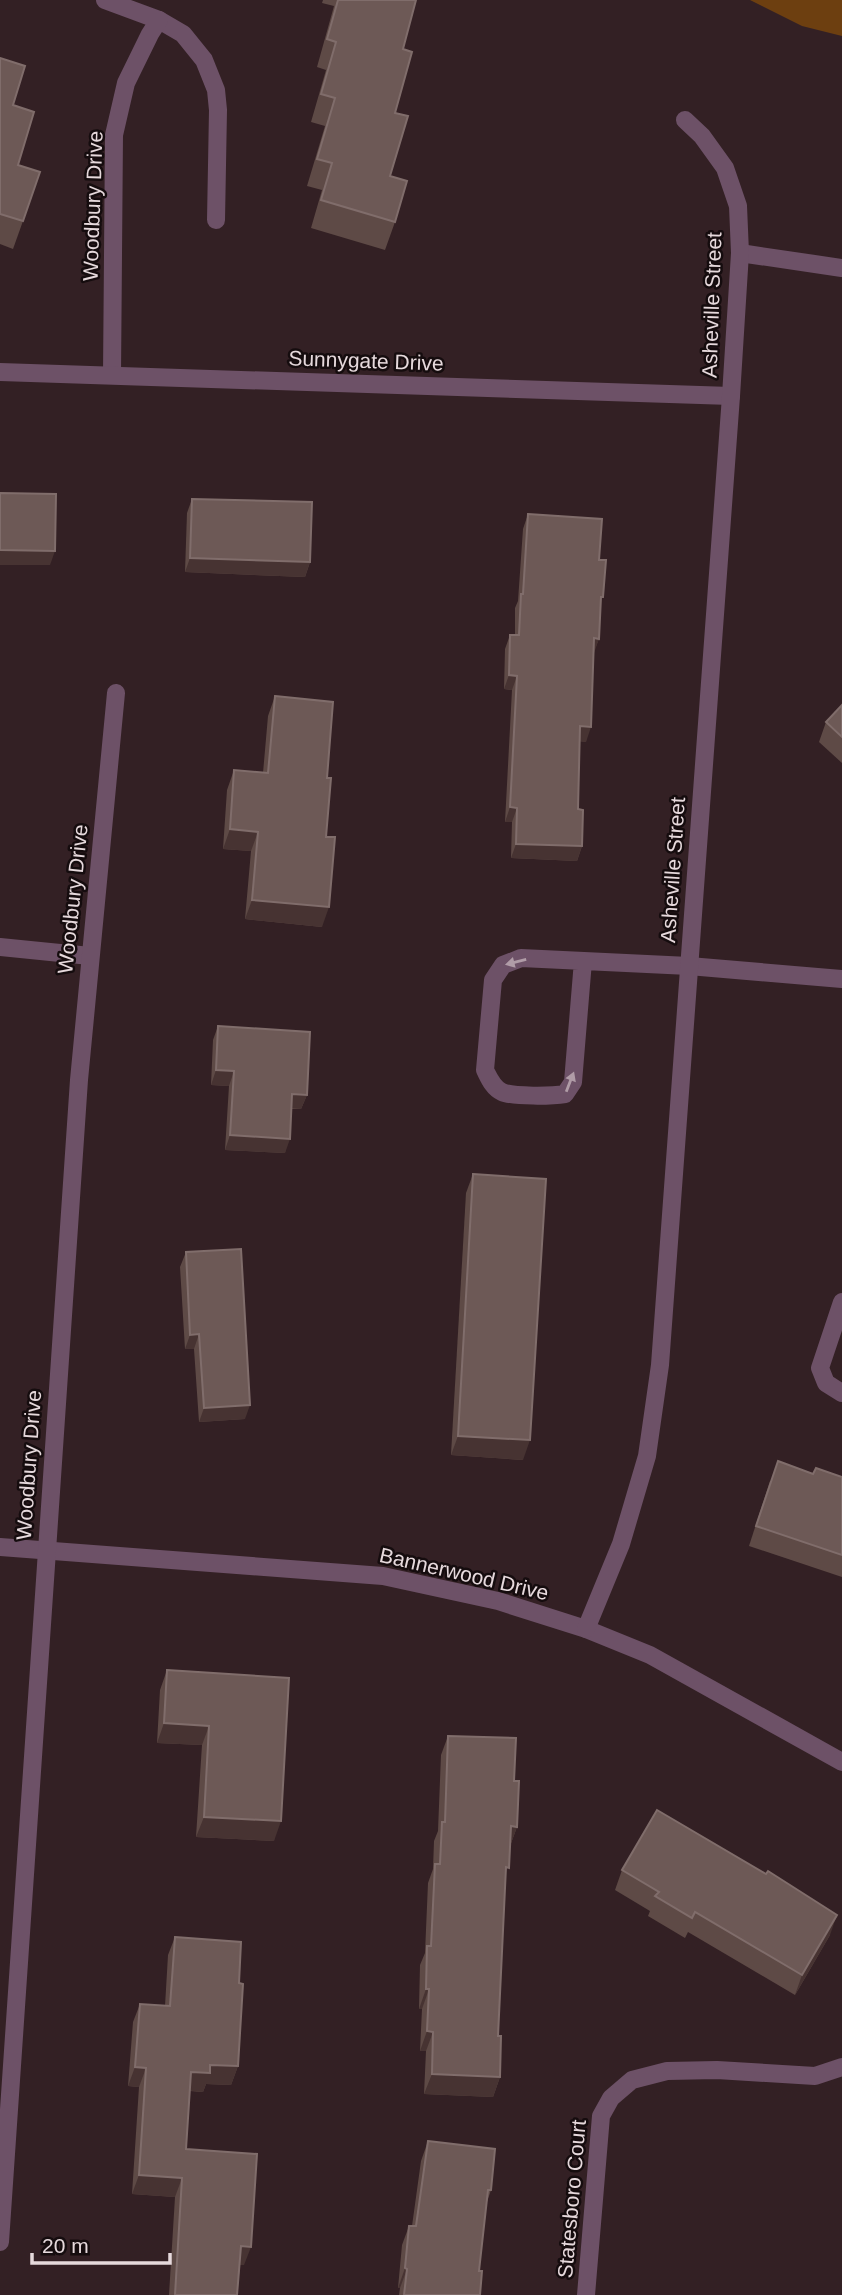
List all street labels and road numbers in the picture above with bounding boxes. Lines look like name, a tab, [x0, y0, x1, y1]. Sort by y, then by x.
street label: Woodbury Drive	[78, 131, 107, 281]
street label: Asheville Street	[697, 232, 726, 378]
street label: Sunnygate Drive	[288, 346, 444, 375]
street label: Asheville Street	[656, 796, 689, 944]
street label: Woodbury Drive	[53, 823, 92, 975]
street label: Woodbury Drive	[12, 1389, 45, 1541]
street label: Bannerwood Drive	[377, 1543, 551, 1604]
street label: Statesboro Court	[553, 2119, 590, 2279]

